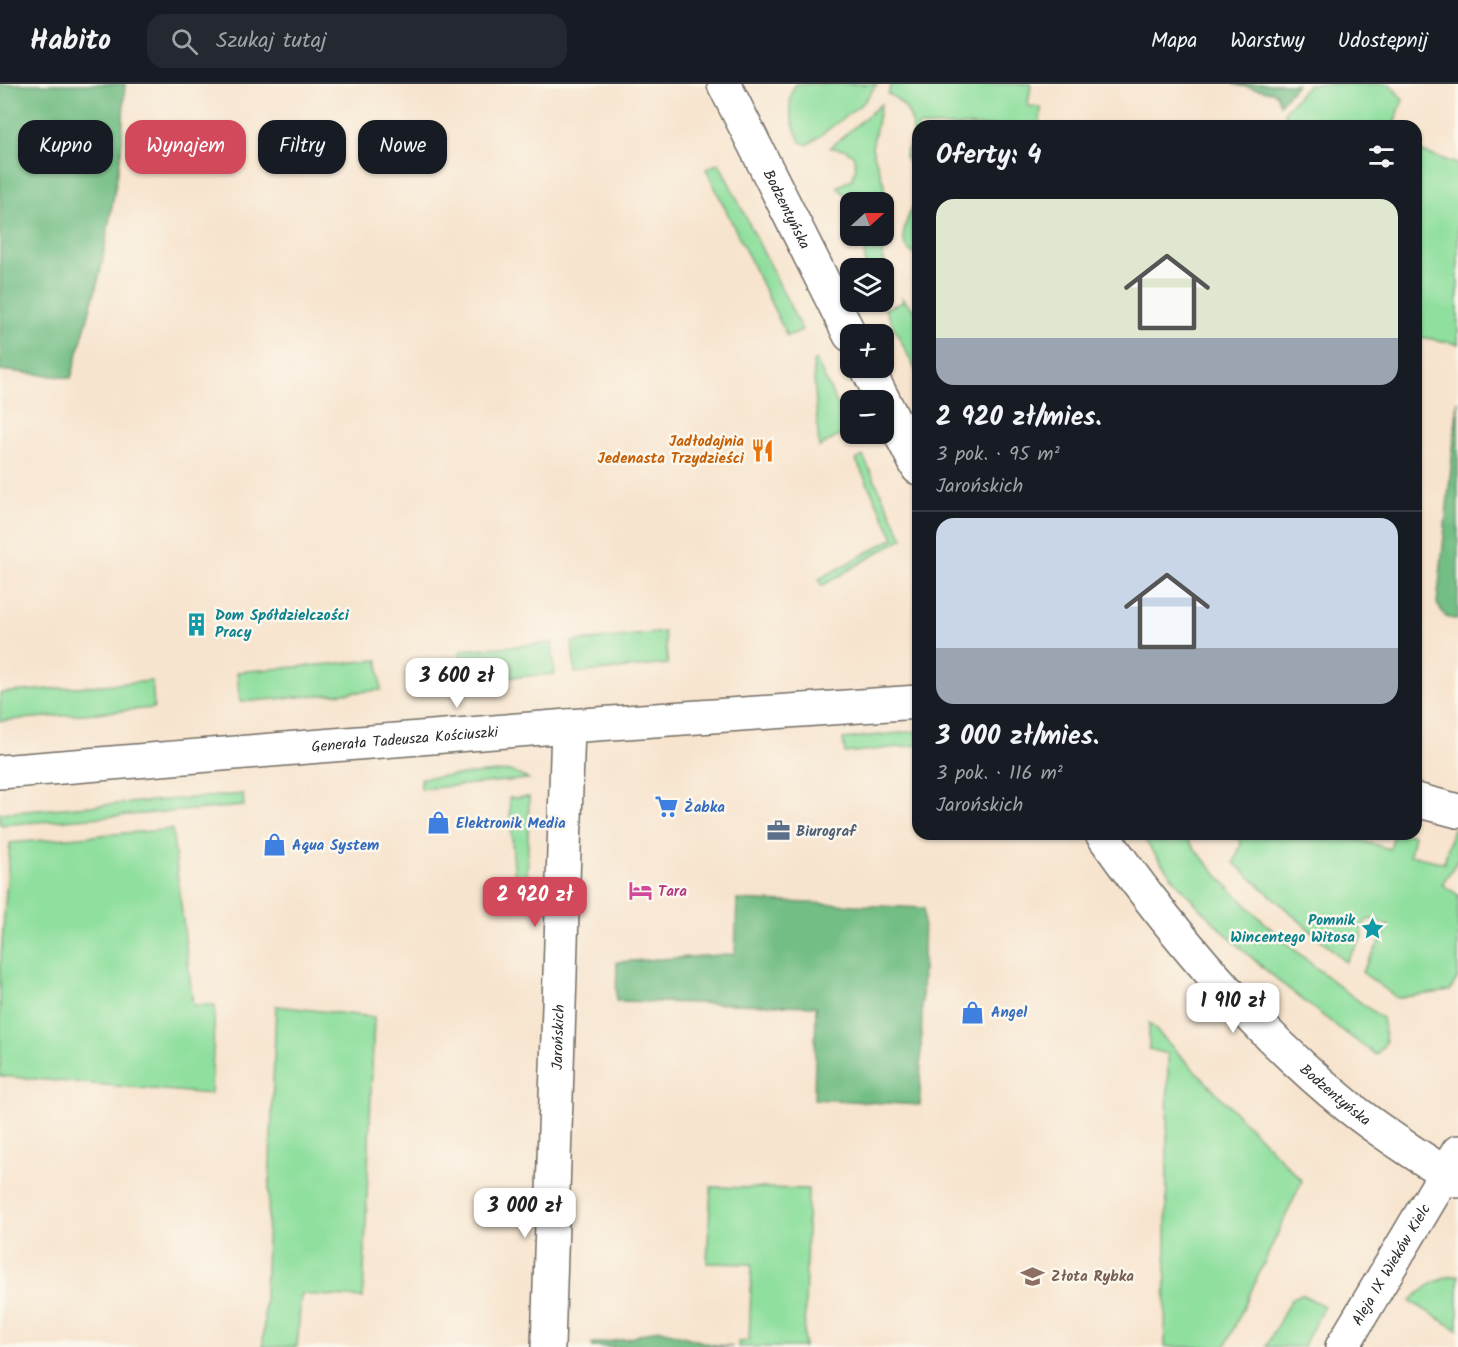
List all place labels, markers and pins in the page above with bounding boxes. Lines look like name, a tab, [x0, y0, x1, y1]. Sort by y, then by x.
place label: Jadłodajnia Jedenasta Trzydzieści	[597, 430, 745, 471]
restaurant icon: Jadłodajnia Jedenasta Trzydzieści	[749, 437, 775, 463]
place label: Dom Spółdzielczości Pracy	[215, 604, 350, 645]
building icon: Dom Spółdzielczości Pracy	[184, 611, 210, 637]
pin: 3 600 zł	[395, 658, 519, 709]
supermarket icon: Żabka	[653, 794, 679, 820]
place label: Żabka	[684, 796, 725, 820]
shop icon: Elektronik Media	[425, 810, 451, 836]
place label: Elektronik Media	[456, 812, 566, 836]
office icon: Biurograf	[765, 818, 791, 844]
place label: Biurograf	[796, 820, 857, 844]
shop icon: Aqua System	[261, 832, 287, 858]
place label: Aqua System	[292, 834, 379, 858]
pin: 2 920 zł	[473, 877, 597, 928]
hotel icon: Tara	[627, 878, 653, 904]
place label: Tara	[658, 880, 687, 904]
place label: Pomnik Wincentego Witosa	[1230, 909, 1356, 950]
place icon: Pomnik Wincentego Witosa	[1360, 916, 1386, 942]
pin: 1 910 zł	[1171, 983, 1295, 1034]
shop icon: Angel	[960, 999, 986, 1025]
place label: Angel	[991, 1001, 1027, 1025]
pin: 3 000 zł	[463, 1188, 587, 1239]
school or university icon: Złota Rybka	[1020, 1263, 1046, 1289]
place label: Złota Rybka	[1051, 1265, 1134, 1289]

